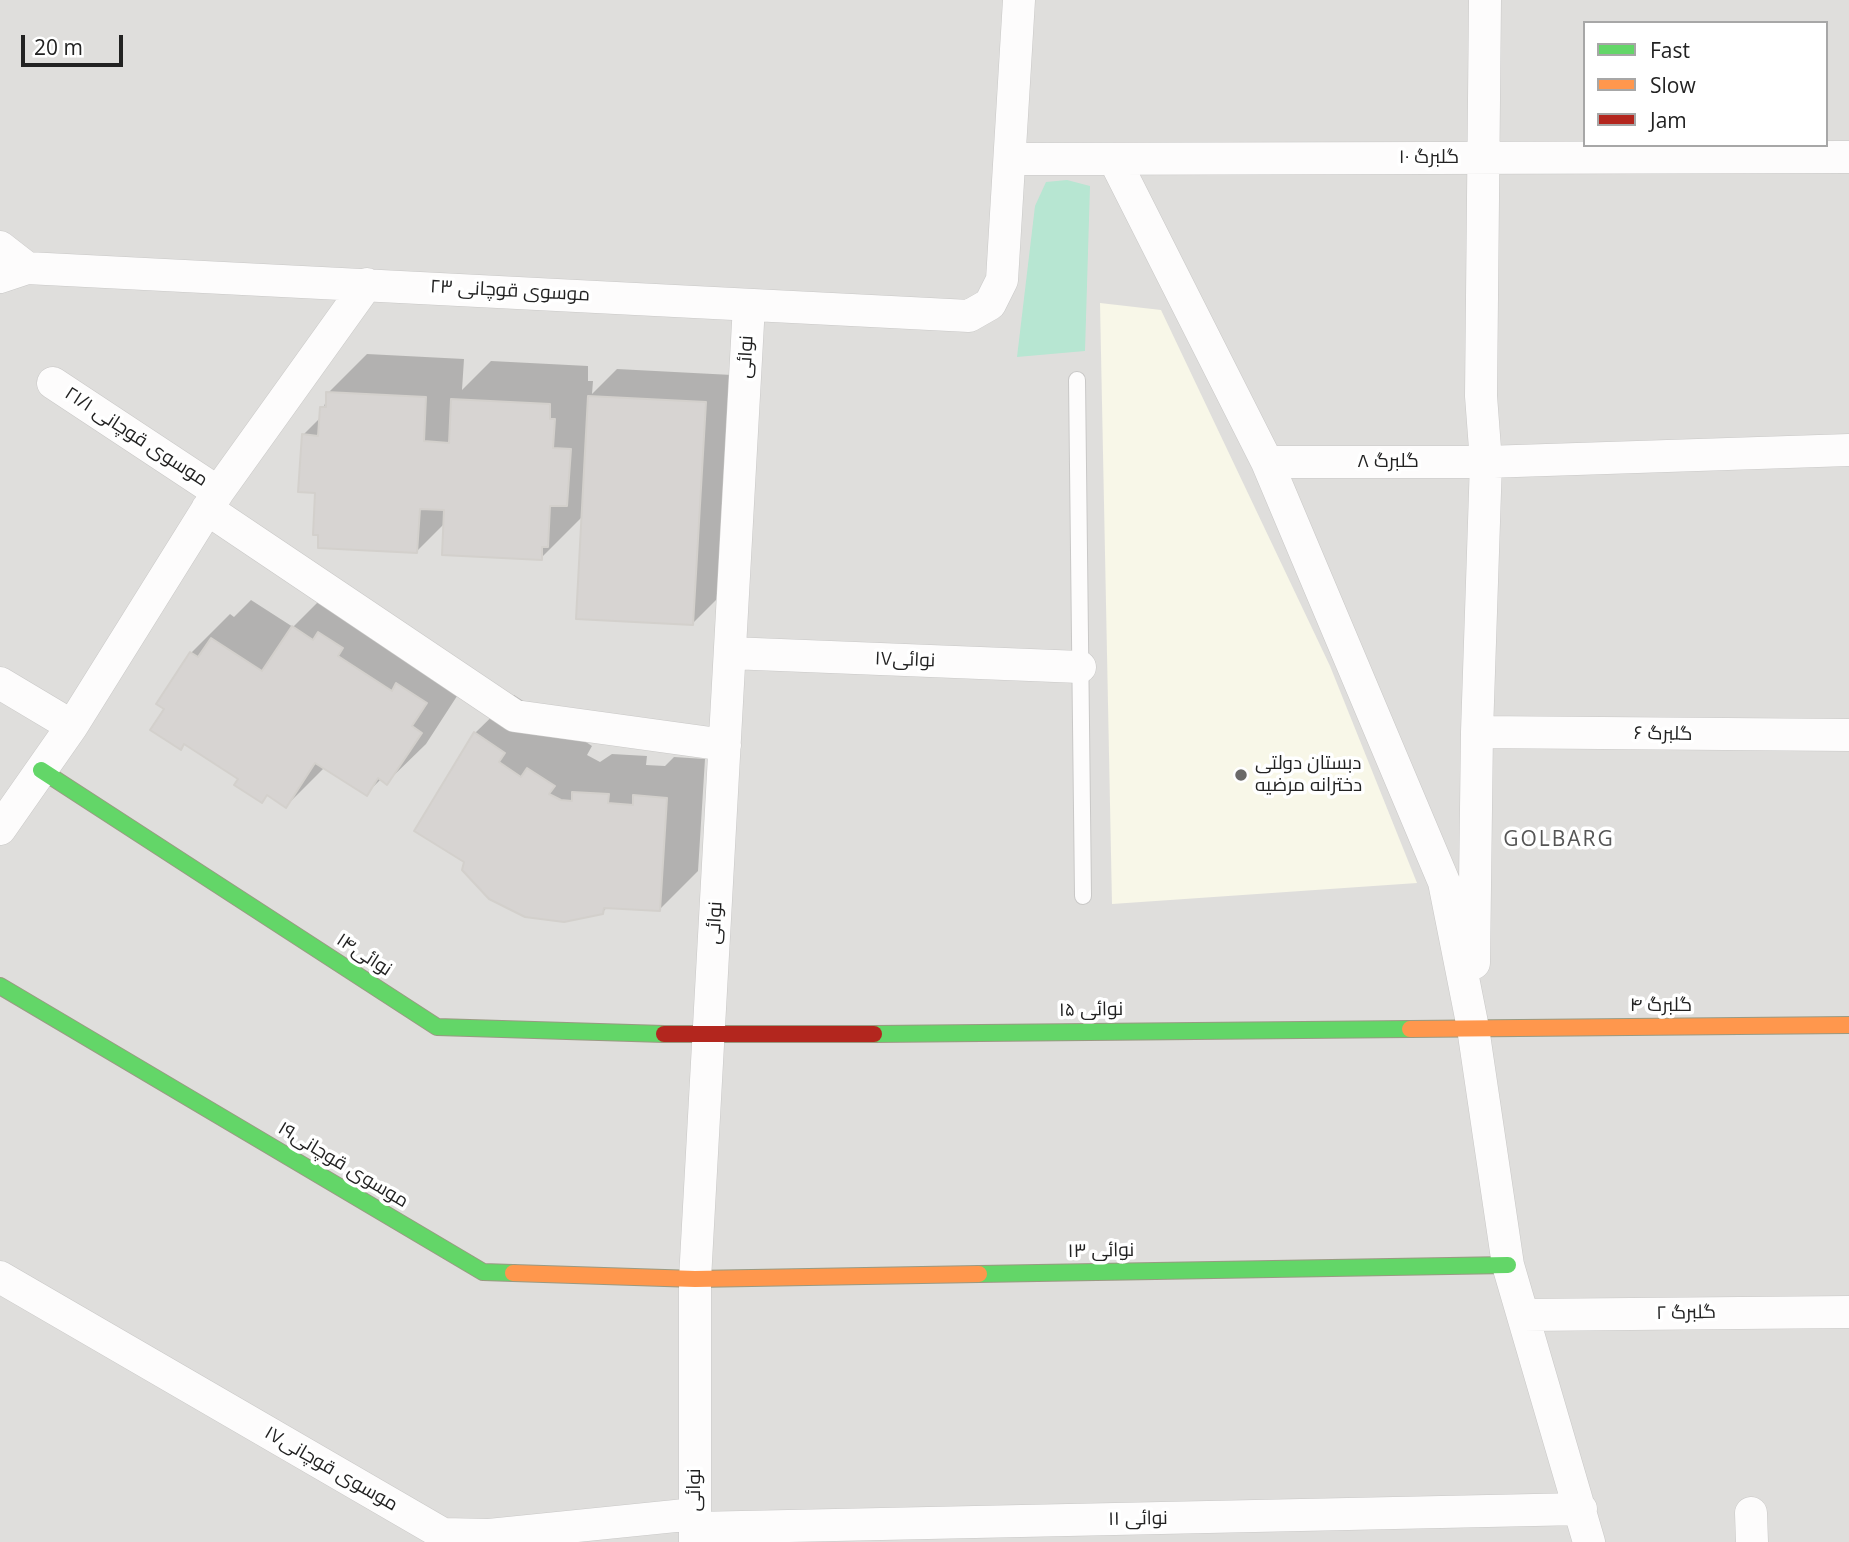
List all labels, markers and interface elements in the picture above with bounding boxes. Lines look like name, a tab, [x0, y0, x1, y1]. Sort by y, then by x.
scale bar	[24, 21, 126, 65]
legend	[1583, 21, 1828, 147]
text: 20 m	[34, 33, 83, 61]
text: Fast	[1650, 36, 1690, 64]
text: Slow	[1650, 71, 1696, 99]
text: Jam	[1650, 106, 1687, 134]
street label: گلبرگ ۱۰	[1399, 147, 1459, 169]
street label: موسوی قوچانی ۲۳	[429, 275, 591, 307]
street label: نوائی	[733, 335, 759, 379]
street label: موسوی قوچانی ۲۱/۱	[60, 382, 212, 492]
street label: گلبرگ ۸	[1357, 451, 1419, 473]
street label: نوائی۱۷	[874, 648, 936, 672]
street label: گلبرگ ۶	[1633, 722, 1693, 746]
place label: دبستان دولتی دخترانه مرضیه	[1255, 753, 1362, 797]
marker: دبستان دولتی دخترانه مرضیه	[1233, 767, 1249, 783]
district label: GOLBARG	[1504, 827, 1614, 853]
street label: نوائی	[702, 901, 728, 945]
street label: نوائی۱۴	[332, 929, 396, 981]
street label: گلبرگ ۴	[1630, 995, 1692, 1017]
street label: نوائی ۱۵	[1059, 998, 1123, 1022]
street label: موسوی قوچانی۱۹	[274, 1117, 412, 1213]
street label: نوائی ۱۳	[1067, 1239, 1135, 1263]
street label: گلبرگ ۲	[1656, 1301, 1716, 1325]
street label: موسوی قوچانی۱۷	[260, 1422, 402, 1516]
street label: نوائی	[684, 1468, 706, 1512]
street label: نوائی ۱۱	[1108, 1507, 1168, 1531]

